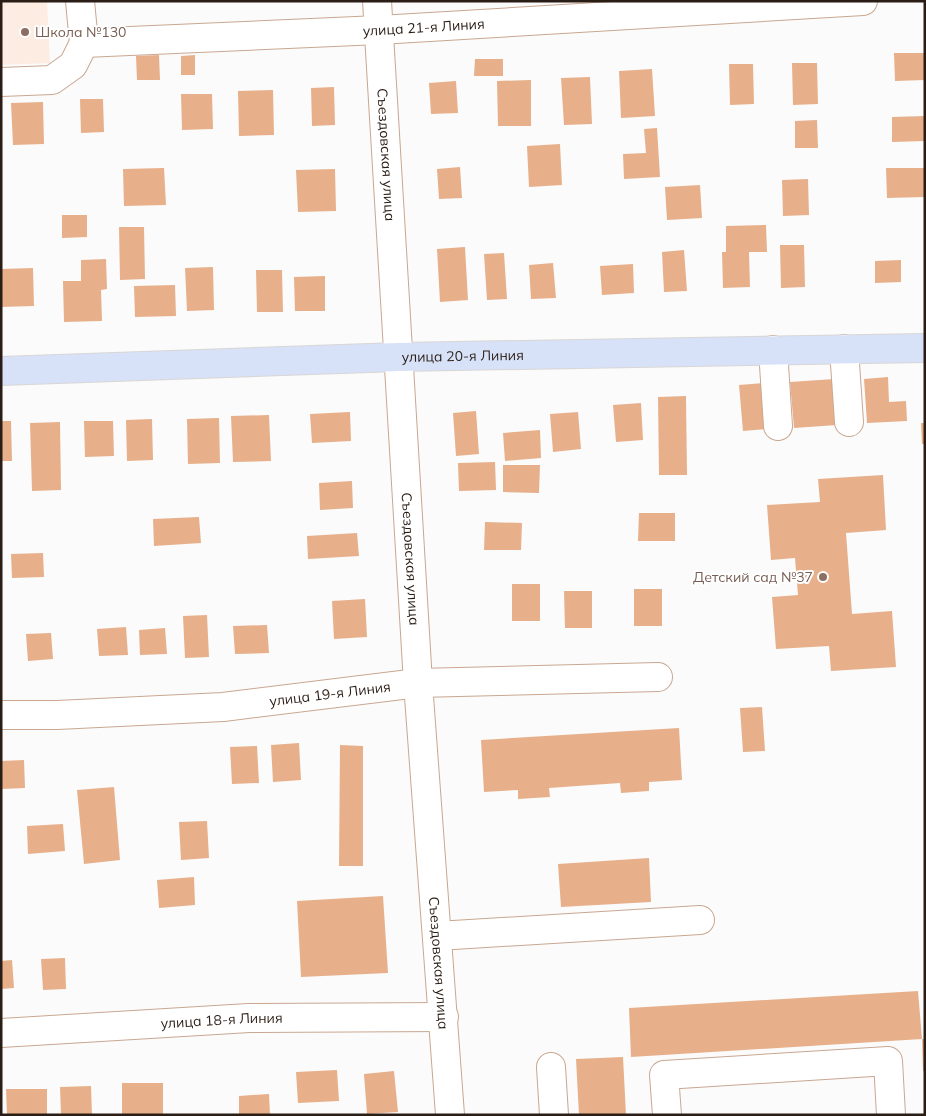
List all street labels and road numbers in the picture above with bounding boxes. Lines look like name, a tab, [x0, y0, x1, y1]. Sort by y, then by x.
street label: улица 21-я Линия	[362, 15, 485, 40]
street label: Съездовская улица	[373, 88, 399, 222]
street label: улица 20-я Линия	[402, 346, 524, 366]
street label: Съездовская улица	[398, 492, 424, 626]
street label: улица 19-я Линия	[268, 677, 392, 710]
street label: Съездовская улица	[425, 896, 453, 1030]
street label: улица 18-я Линия	[160, 1009, 283, 1032]

